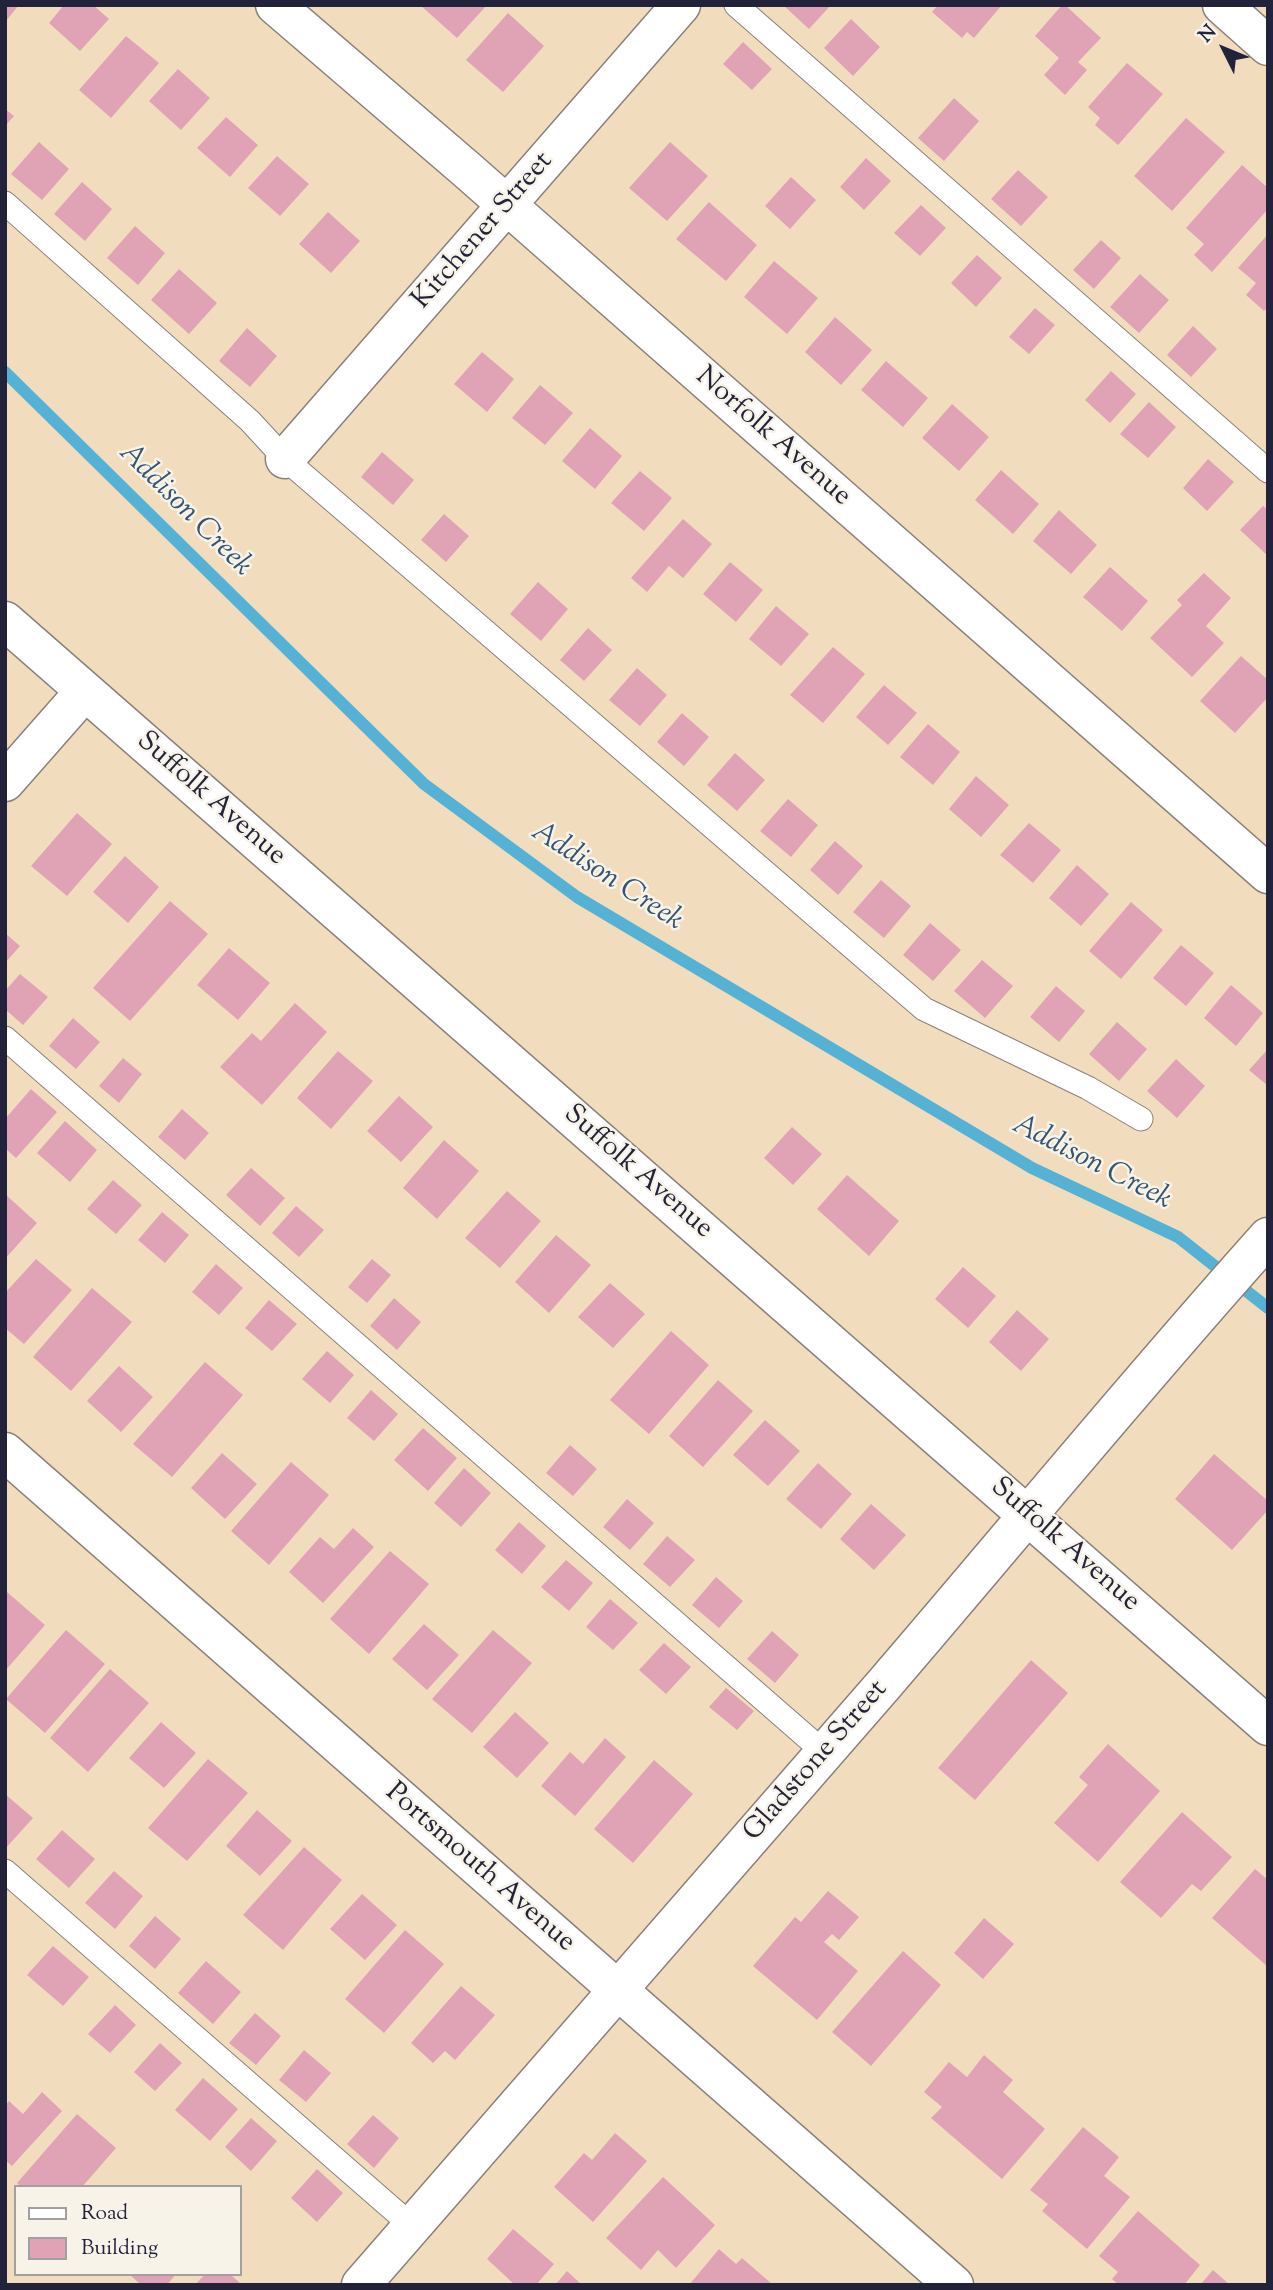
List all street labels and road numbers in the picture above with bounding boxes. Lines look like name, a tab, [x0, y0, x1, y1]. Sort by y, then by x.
street label: Kitchener Street	[407, 146, 561, 318]
street label: Norfolk Avenue	[687, 361, 857, 515]
street label: Suffolk Avenue	[128, 726, 292, 874]
street label: Suffolk Avenue	[555, 1099, 719, 1247]
street label: Suffolk Avenue	[982, 1472, 1146, 1620]
street label: Gladstone Street	[738, 1675, 896, 1849]
street label: Portsmouth Avenue	[377, 1777, 581, 1961]

